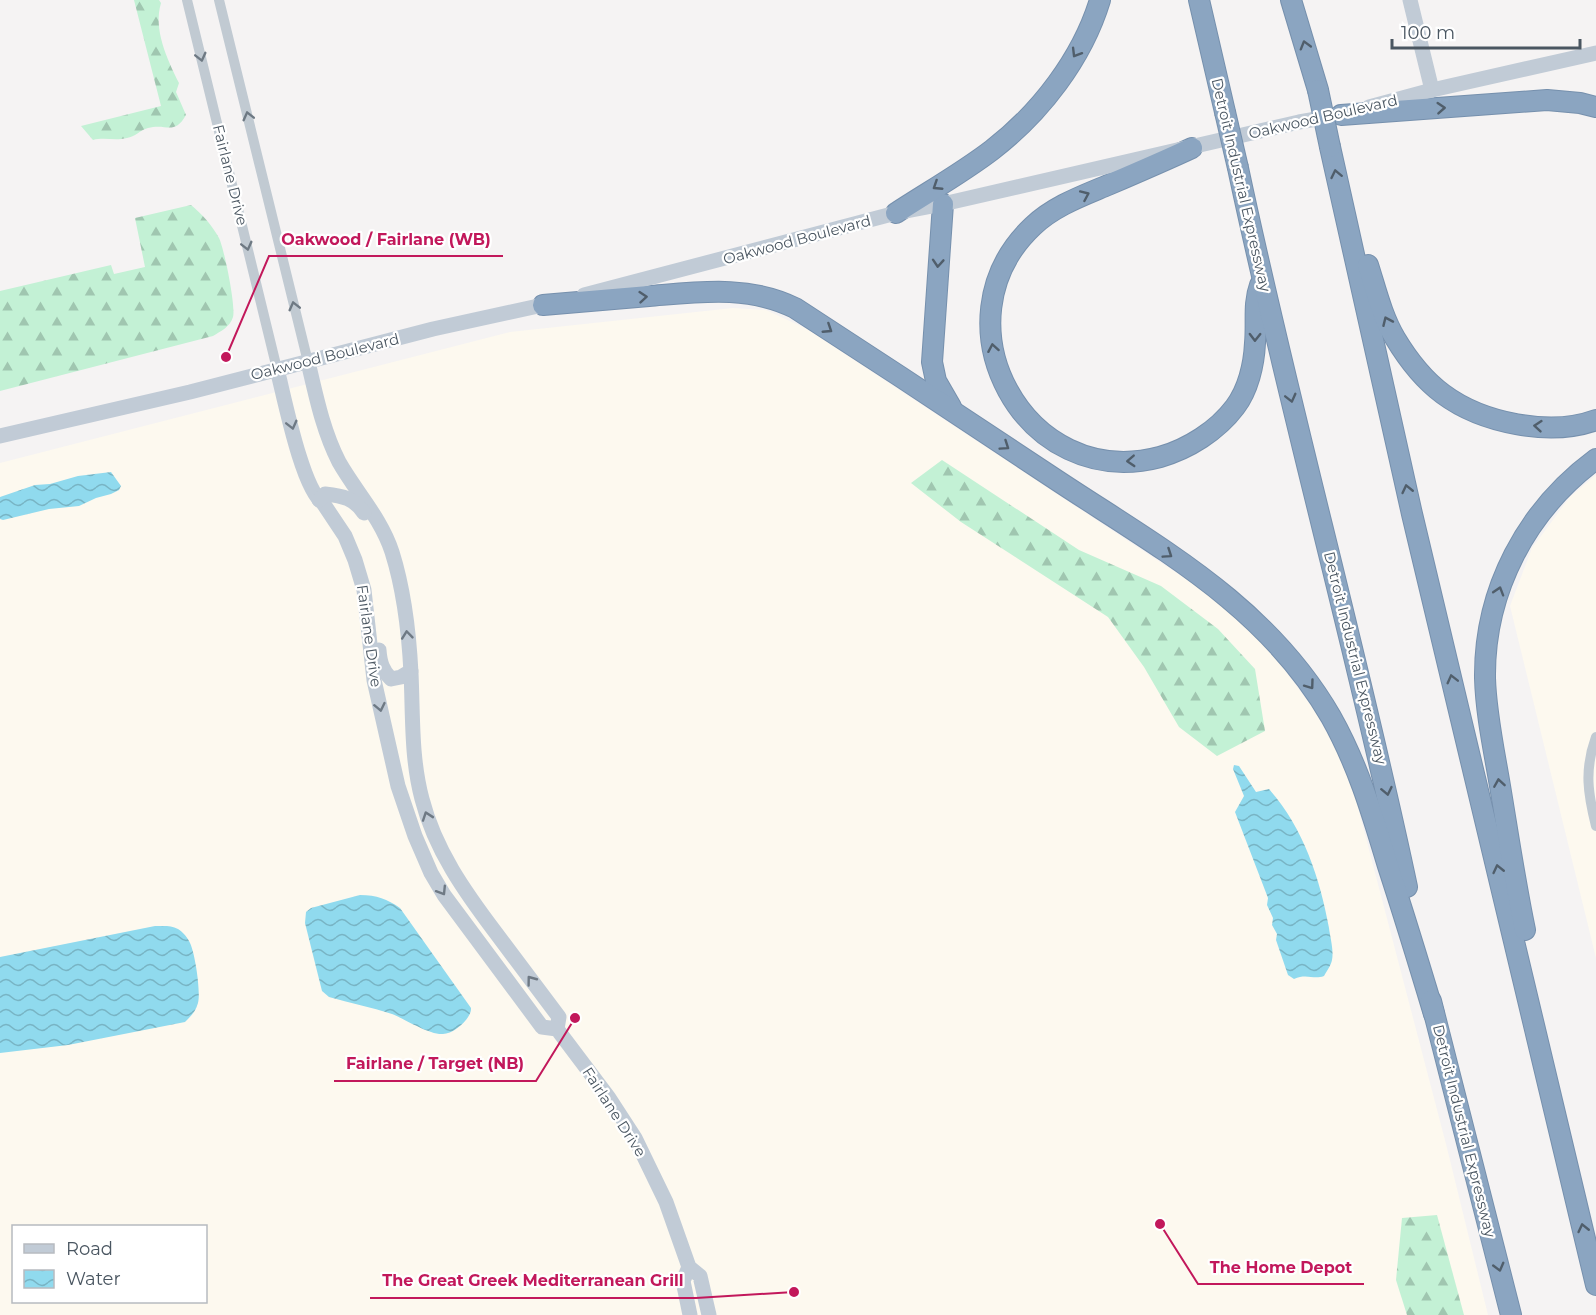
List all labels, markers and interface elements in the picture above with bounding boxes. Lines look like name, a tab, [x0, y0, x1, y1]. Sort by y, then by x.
scale bar	[1392, 12, 1580, 50]
text: 100 m	[1401, 22, 1455, 44]
one-way arrow	[1299, 40, 1312, 50]
one-way arrow	[1071, 47, 1083, 57]
one-way arrow	[193, 52, 206, 62]
street label: Detroit Industrial Expressway	[1208, 76, 1276, 294]
street label: Oakwood Boulevard	[1247, 90, 1399, 143]
one-way arrow	[1437, 102, 1446, 115]
one-way arrow	[242, 111, 255, 121]
street label: Fairlane Drive	[209, 122, 252, 227]
one-way arrow	[1330, 169, 1343, 179]
one-way arrow	[933, 179, 943, 191]
one-way arrow	[1079, 190, 1090, 202]
street label: Oakwood Boulevard	[721, 211, 873, 268]
callout: Oakwood / Fairlane (WB)	[269, 222, 503, 256]
text: Oakwood / Fairlane (WB)	[281, 230, 491, 249]
one-way arrow	[239, 240, 252, 250]
one-way arrow	[932, 258, 945, 267]
one-way arrow	[638, 290, 647, 303]
one-way arrow	[288, 301, 301, 311]
one-way arrow	[1382, 316, 1394, 327]
one-way arrow	[822, 322, 833, 333]
street label: Oakwood Boulevard	[249, 329, 401, 384]
one-way arrow	[1249, 333, 1261, 342]
one-way arrow	[987, 344, 1000, 354]
one-way arrow	[1283, 393, 1296, 403]
one-way arrow	[284, 420, 297, 430]
one-way arrow	[1534, 420, 1543, 433]
one-way arrow	[998, 439, 1009, 450]
one-way arrow	[1126, 454, 1135, 467]
one-way arrow	[1401, 485, 1414, 495]
one-way arrow	[1161, 546, 1172, 557]
street label: Detroit Industrial Expressway	[1320, 549, 1391, 767]
street label: Fairlane Drive	[353, 583, 386, 688]
one-way arrow	[1491, 586, 1504, 597]
one-way arrow	[401, 631, 414, 640]
one-way arrow	[1447, 674, 1460, 684]
one-way arrow	[1303, 679, 1314, 690]
one-way arrow	[372, 702, 385, 712]
one-way arrow	[1493, 779, 1506, 789]
one-way arrow	[1380, 786, 1393, 796]
one-way arrow	[422, 811, 435, 822]
one-way arrow	[1492, 864, 1505, 874]
one-way arrow	[434, 884, 445, 895]
one-way arrow	[527, 975, 538, 986]
street label: Detroit Industrial Expressway	[1429, 1022, 1500, 1240]
callout: Fairlane / Target (NB)	[334, 1047, 536, 1081]
text: Fairlane / Target (NB)	[346, 1054, 524, 1073]
street label: Fairlane Drive	[578, 1063, 651, 1160]
one-way arrow	[1577, 1223, 1590, 1233]
legend	[12, 1225, 207, 1303]
text: Road	[66, 1238, 113, 1260]
callout: The Home Depot	[1198, 1250, 1364, 1284]
text: The Home Depot	[1210, 1258, 1352, 1277]
one-way arrow	[1491, 1262, 1504, 1272]
callout: The Great Greek Mediterranean Grill	[370, 1264, 696, 1298]
text: Water	[66, 1268, 121, 1290]
text: The Great Greek Mediterranean Grill	[382, 1271, 684, 1290]

